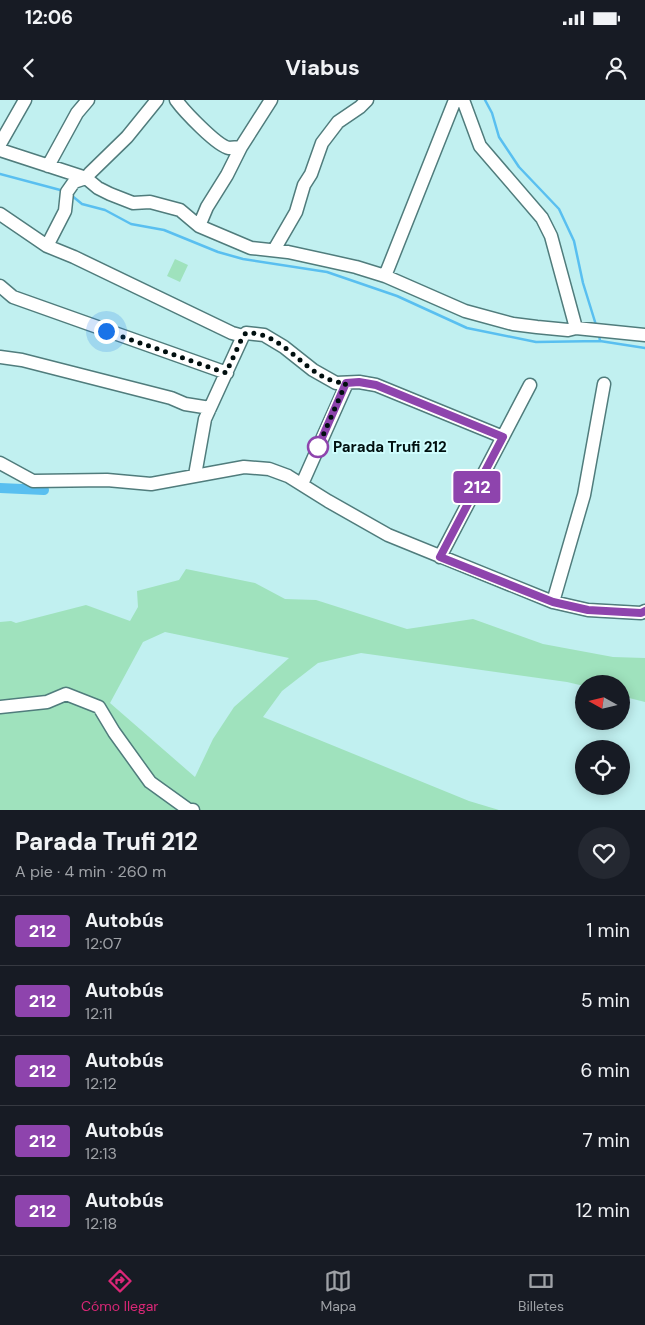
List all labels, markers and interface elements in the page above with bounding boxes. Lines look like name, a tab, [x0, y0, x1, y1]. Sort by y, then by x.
text: 12:06	[25, 5, 73, 30]
text: Viabus	[285, 53, 360, 82]
icon: back	[15, 54, 43, 82]
icon: person	[602, 54, 630, 82]
your location	[94, 319, 119, 344]
marker: Parada Trufi 212	[307, 436, 329, 458]
place label: Parada Trufi 212	[333, 437, 447, 457]
line badge: 212	[448, 471, 506, 503]
text: 212	[463, 475, 491, 499]
north arrow	[575, 675, 630, 730]
map controls	[575, 675, 630, 795]
button: locate	[575, 740, 630, 795]
text: Parada Trufi 212	[15, 826, 198, 857]
button: heart	[578, 827, 630, 879]
text: A pie · 4 min · 260 m	[15, 861, 166, 882]
text: Autobús	[85, 908, 164, 933]
text: 1 min	[587, 918, 630, 943]
text: 212	[29, 919, 56, 943]
text: 12:07	[85, 933, 122, 954]
text: Autobús	[85, 978, 164, 1003]
text: 5 min	[581, 988, 630, 1013]
text: 212	[29, 989, 56, 1013]
text: 12:11	[85, 1003, 112, 1024]
text: Autobús	[85, 1048, 164, 1073]
text: 6 min	[581, 1058, 630, 1083]
text: 212	[29, 1059, 56, 1083]
text: 12:12	[85, 1073, 117, 1094]
text: Autobús	[85, 1118, 164, 1143]
text: 7 min	[582, 1128, 630, 1153]
text: 212	[29, 1129, 56, 1153]
text: 12:13	[85, 1143, 117, 1164]
text: Autobús	[85, 1188, 164, 1213]
text: 12 min	[576, 1198, 630, 1223]
text: 212	[29, 1199, 56, 1223]
text: 12:18	[85, 1213, 117, 1234]
tab: Cómo llegar	[81, 1267, 159, 1315]
tab: Mapa	[320, 1267, 356, 1315]
tab: Billetes	[518, 1267, 564, 1315]

